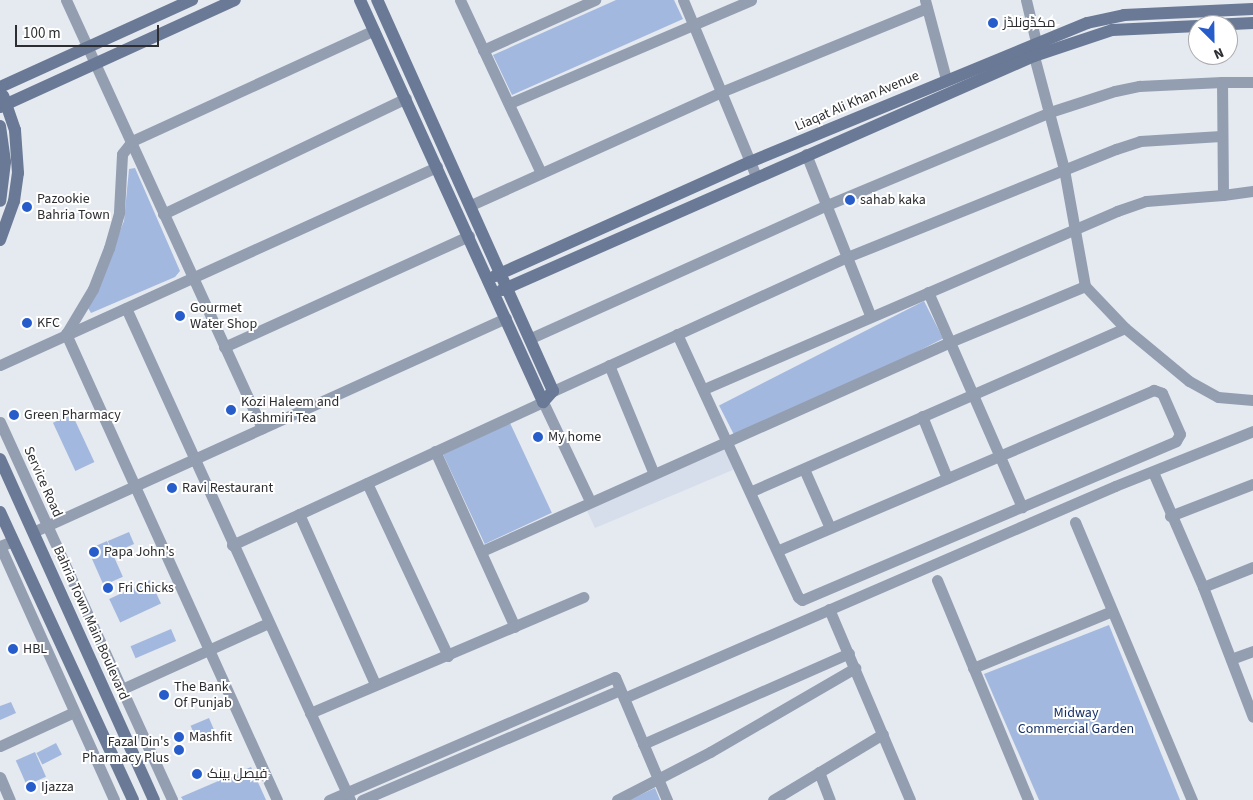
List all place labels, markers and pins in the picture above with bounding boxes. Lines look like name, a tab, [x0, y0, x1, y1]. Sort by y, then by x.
place label: مکڈونلڈز	[1003, 15, 1056, 31]
marker: مکڈونلڈز	[987, 17, 999, 29]
place label: Pazookie Bahria Town	[37, 191, 110, 223]
place label: sahab kaka	[860, 192, 926, 208]
marker: sahab kaka	[844, 194, 856, 206]
marker: Pazookie Bahria Town	[21, 201, 33, 213]
place label: Gourmet Water Shop	[190, 300, 257, 332]
marker: Gourmet Water Shop	[174, 310, 186, 322]
place label: KFC	[37, 315, 60, 331]
marker: KFC	[21, 317, 33, 329]
place label: Kozi Haleem and Kashmiri Tea	[241, 394, 339, 427]
marker: Kozi Haleem and Kashmiri Tea	[225, 404, 237, 416]
place label: Green Pharmacy	[24, 407, 121, 423]
marker: Green Pharmacy	[8, 409, 20, 421]
place label: My home	[548, 429, 601, 445]
marker: My home	[532, 431, 544, 443]
place label: Ravi Restaurant	[182, 480, 273, 496]
marker: Ravi Restaurant	[166, 482, 178, 494]
place label: Papa John's	[104, 544, 174, 560]
marker: Papa John's	[88, 546, 100, 558]
place label: Fri Chicks	[118, 580, 174, 596]
marker: Fri Chicks	[102, 582, 114, 594]
place label: HBL	[23, 641, 47, 657]
marker: HBL	[7, 643, 19, 655]
place label: The Bank Of Punjab	[174, 679, 232, 712]
marker: The Bank Of Punjab	[158, 689, 170, 701]
place label: Mashfit	[189, 729, 232, 745]
marker: Mashfit	[173, 731, 185, 743]
place label: Fazal Din's Pharmacy Plus	[82, 734, 169, 766]
marker: Fazal Din's Pharmacy Plus	[173, 744, 185, 756]
place label: فیصل بینک	[207, 766, 268, 782]
marker: فیصل بینک	[191, 768, 203, 780]
place label: Ijazza	[41, 779, 74, 795]
marker: Ijazza	[25, 781, 37, 793]

